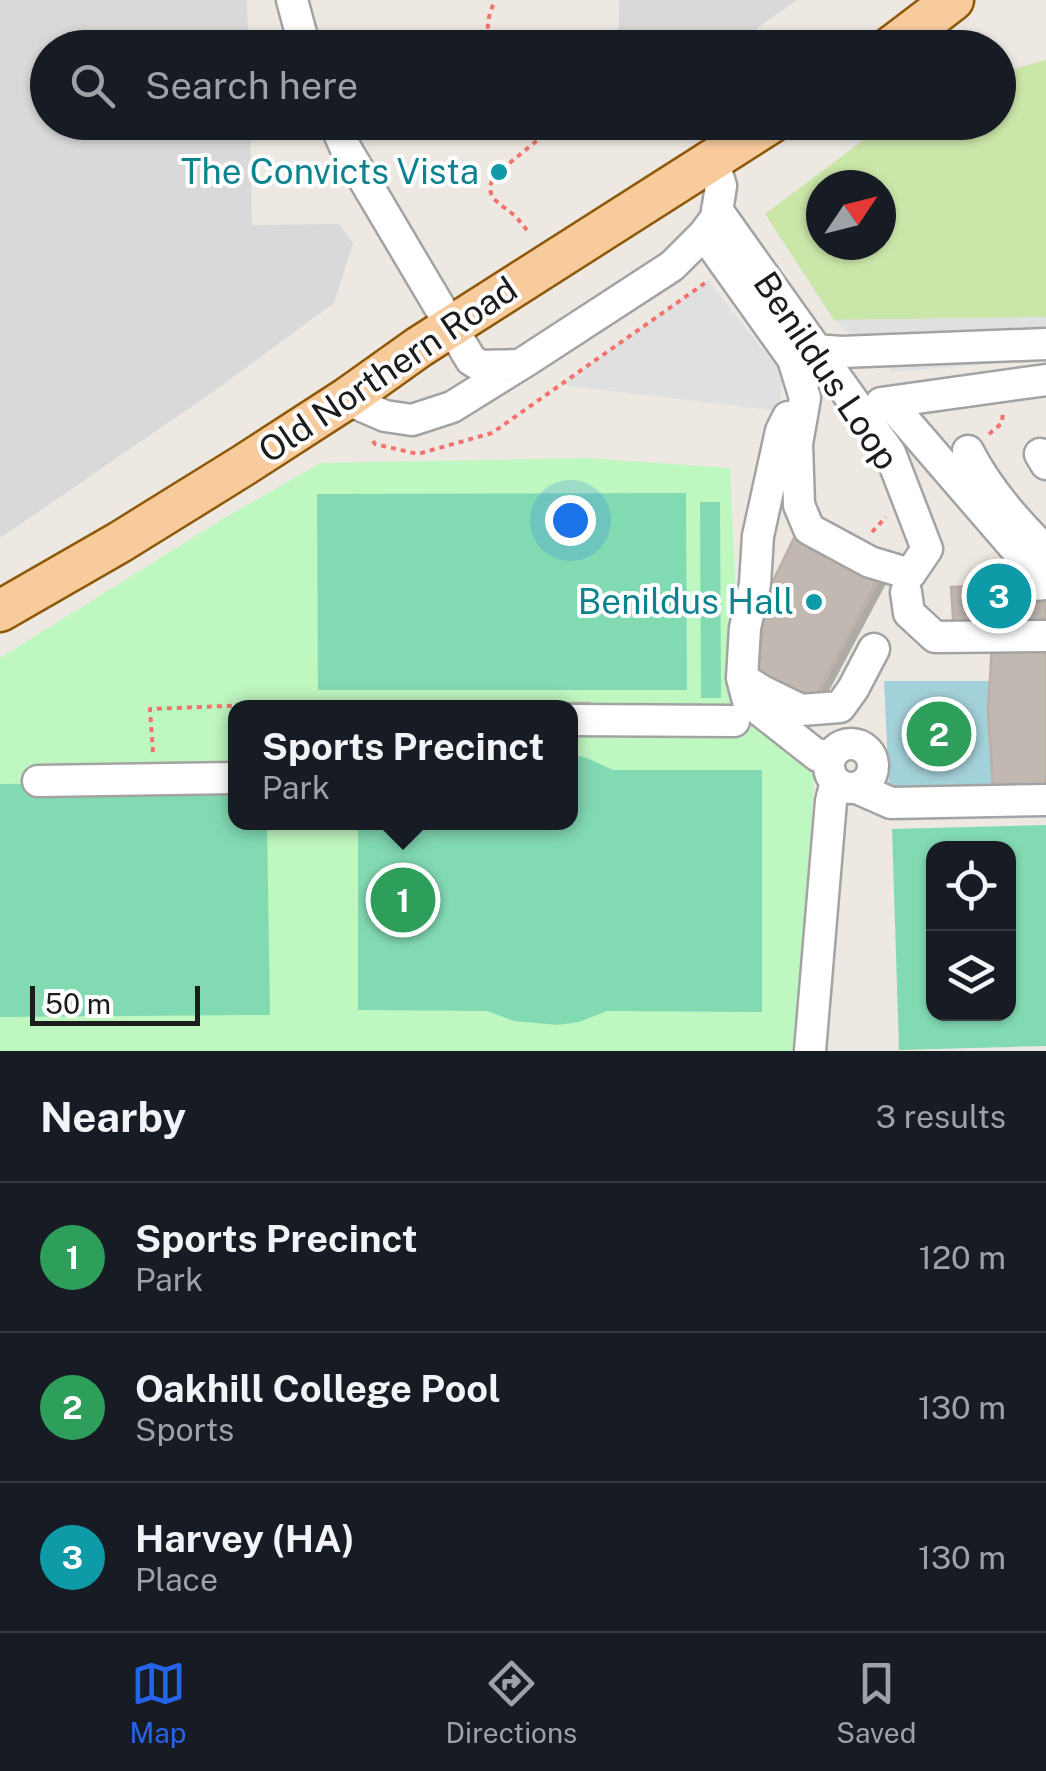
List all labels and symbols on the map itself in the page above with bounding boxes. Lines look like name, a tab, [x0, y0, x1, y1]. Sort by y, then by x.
place label: The Convicts Vista	[181, 151, 479, 192]
marker: The Convicts Vista	[488, 161, 510, 183]
north arrow	[806, 170, 896, 260]
street label: Benildus Loop	[745, 264, 908, 477]
street label: Old Northern Road	[251, 268, 525, 471]
your location	[545, 495, 596, 546]
pin: 3	[966, 558, 1032, 634]
place label: Benildus Hall	[578, 581, 794, 622]
marker: Benildus Hall	[803, 591, 825, 613]
pin: 2	[906, 696, 972, 772]
pin: 1	[370, 862, 436, 938]
scale bar	[30, 981, 200, 1026]

